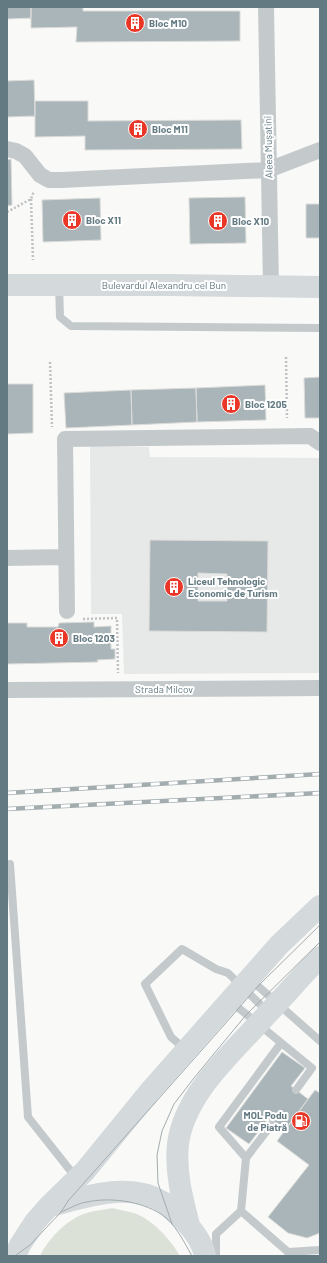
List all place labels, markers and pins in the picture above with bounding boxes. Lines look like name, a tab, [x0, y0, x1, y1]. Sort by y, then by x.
building icon: Bloc M10	[124, 12, 146, 34]
place label: Bloc M10	[149, 17, 187, 29]
building icon: Bloc M11	[127, 118, 149, 140]
place label: Bloc M11	[152, 123, 188, 135]
building icon: Bloc X11	[61, 209, 83, 231]
building icon: Bloc X10	[207, 210, 229, 232]
place label: Bloc X11	[86, 214, 121, 226]
place label: Bloc X10	[232, 215, 269, 227]
building icon: Bloc 1205	[220, 393, 242, 415]
place label: Bloc 1205	[245, 398, 287, 410]
place label: Liceul Tehnologic Economic de Turism	[188, 575, 278, 599]
building icon: Liceul Tehnologic Economic de Turism	[163, 576, 185, 598]
building icon: Bloc 1203	[48, 627, 70, 649]
place label: Bloc 1203	[73, 632, 115, 644]
place label: MOL Podu de Piatră	[244, 1109, 287, 1133]
fuel station icon: MOL Podu de Piatră	[290, 1110, 312, 1132]

